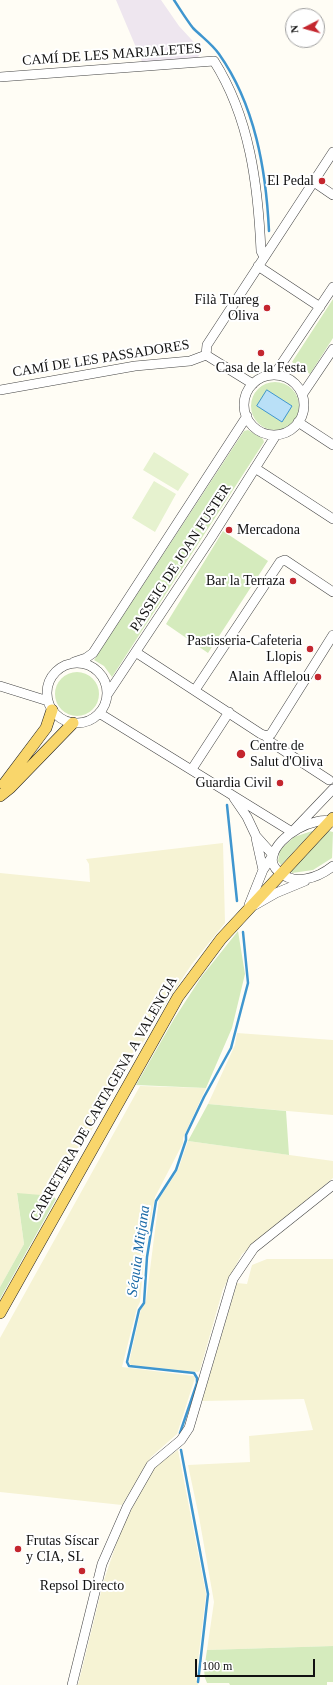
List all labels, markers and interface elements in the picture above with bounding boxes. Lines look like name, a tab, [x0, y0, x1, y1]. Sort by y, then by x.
north arrow	[285, 8, 325, 48]
text: N	[288, 25, 300, 34]
street label: CAMÍ DE LES MARJALETES	[22, 40, 202, 70]
place label: El Pedal	[267, 173, 314, 189]
marker: El Pedal	[317, 176, 327, 186]
place label: Filà Tuareg Oliva	[195, 292, 259, 324]
marker: Filà Tuareg Oliva	[262, 303, 272, 313]
street label: CAMÍ DE LES PASSADORES	[11, 337, 191, 381]
marker: Casa de la Festa	[256, 348, 266, 358]
place label: Casa de la Festa	[216, 360, 306, 376]
street label: PASSEIG DE JOAN FUSTER	[127, 481, 235, 635]
place label: Mercadona	[237, 522, 300, 538]
marker: Mercadona	[224, 525, 234, 535]
place label: Bar la Terraza	[206, 573, 285, 589]
marker: Bar la Terraza	[288, 576, 298, 586]
place label: Pastisseria-Cafeteria Llopis	[187, 633, 302, 666]
marker: Pastisseria-Cafeteria Llopis	[305, 644, 315, 654]
place label: Alain Afflelou	[228, 669, 310, 685]
marker: Alain Afflelou	[313, 672, 323, 682]
place label: Centre de Salut d'Oliva	[250, 738, 323, 770]
marker: Centre de Salut d'Oliva	[235, 748, 247, 760]
place label: Guardia Civil	[195, 775, 272, 791]
marker: Guardia Civil	[275, 778, 285, 788]
street label: CARRETERA DE CARTAGENA A VALENCIA	[27, 974, 181, 1224]
water label: Séquia Mitjana	[124, 1204, 154, 1298]
place label: Frutas Síscar y CIA, SL	[26, 1533, 99, 1566]
marker: Frutas Síscar y CIA, SL	[13, 1544, 23, 1554]
marker: Repsol Directo	[77, 1566, 87, 1576]
place label: Repsol Directo	[40, 1578, 124, 1594]
scale bar	[197, 1651, 317, 1677]
text: 100 m	[202, 1659, 232, 1673]

